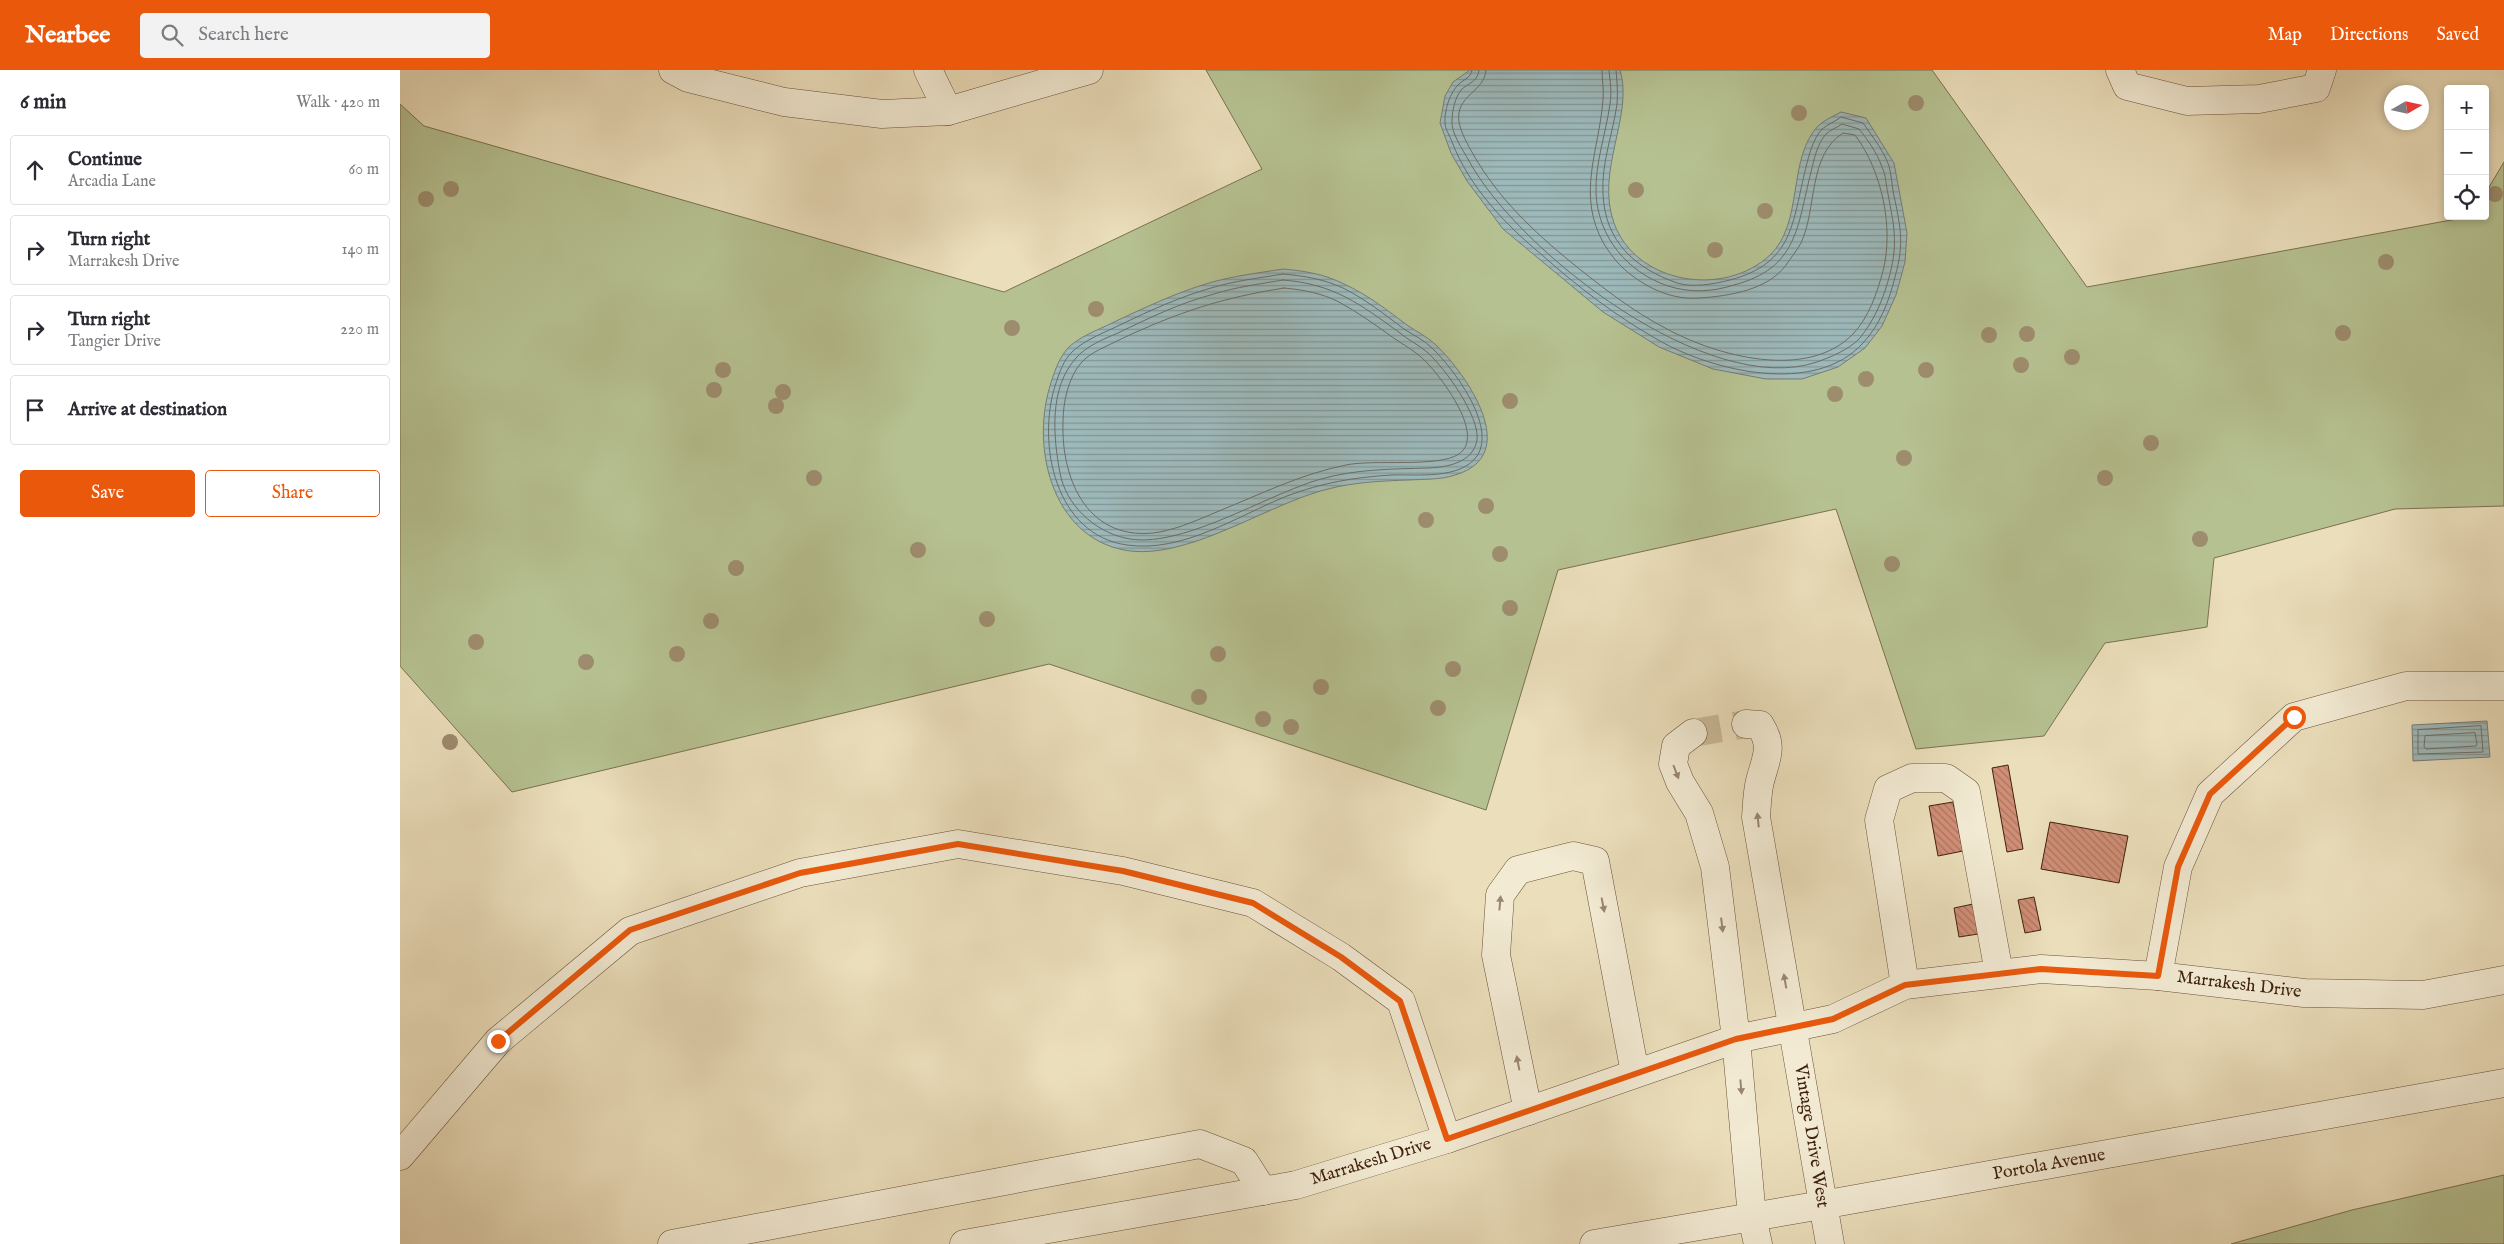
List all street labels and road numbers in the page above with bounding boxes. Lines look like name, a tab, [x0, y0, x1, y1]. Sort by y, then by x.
street label: Marrakesh Drive	[2175, 966, 2303, 1004]
street label: Vintage Drive West	[1788, 1062, 1834, 1209]
street label: Marrakesh Drive	[1308, 1133, 1434, 1191]
street label: Portola Avenue	[1991, 1144, 2107, 1186]

